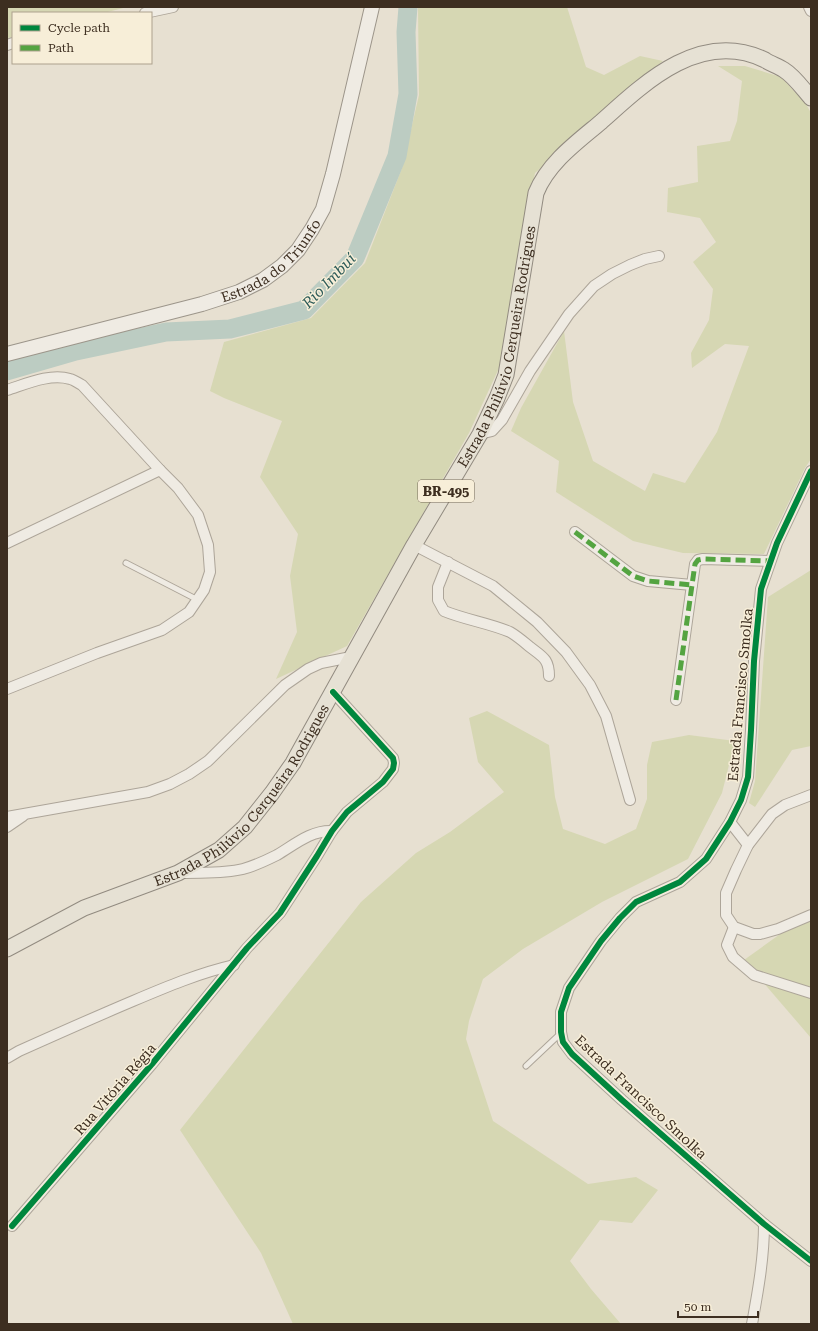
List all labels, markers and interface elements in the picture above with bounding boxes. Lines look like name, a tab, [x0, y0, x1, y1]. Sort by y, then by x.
legend	[12, 12, 152, 64]
text: Cycle path	[48, 21, 110, 35]
text: Path	[48, 41, 74, 55]
street label: Estrada do Triunfo	[219, 217, 324, 305]
street label: Estrada Philúvio Cerqueira Rodrigues	[454, 224, 539, 470]
water label: Rio Imbuí	[298, 250, 360, 313]
road number: BR-495	[418, 480, 474, 502]
street label: Estrada Francisco Smolka	[724, 607, 756, 782]
street label: Estrada Philúvio Cerqueira Rodrigues	[152, 701, 332, 889]
street label: Estrada Francisco Smolka	[572, 1032, 710, 1162]
street label: Rua Vitória Régia	[71, 1040, 159, 1138]
scale bar	[678, 1293, 758, 1319]
text: 50 m	[684, 1300, 711, 1314]

